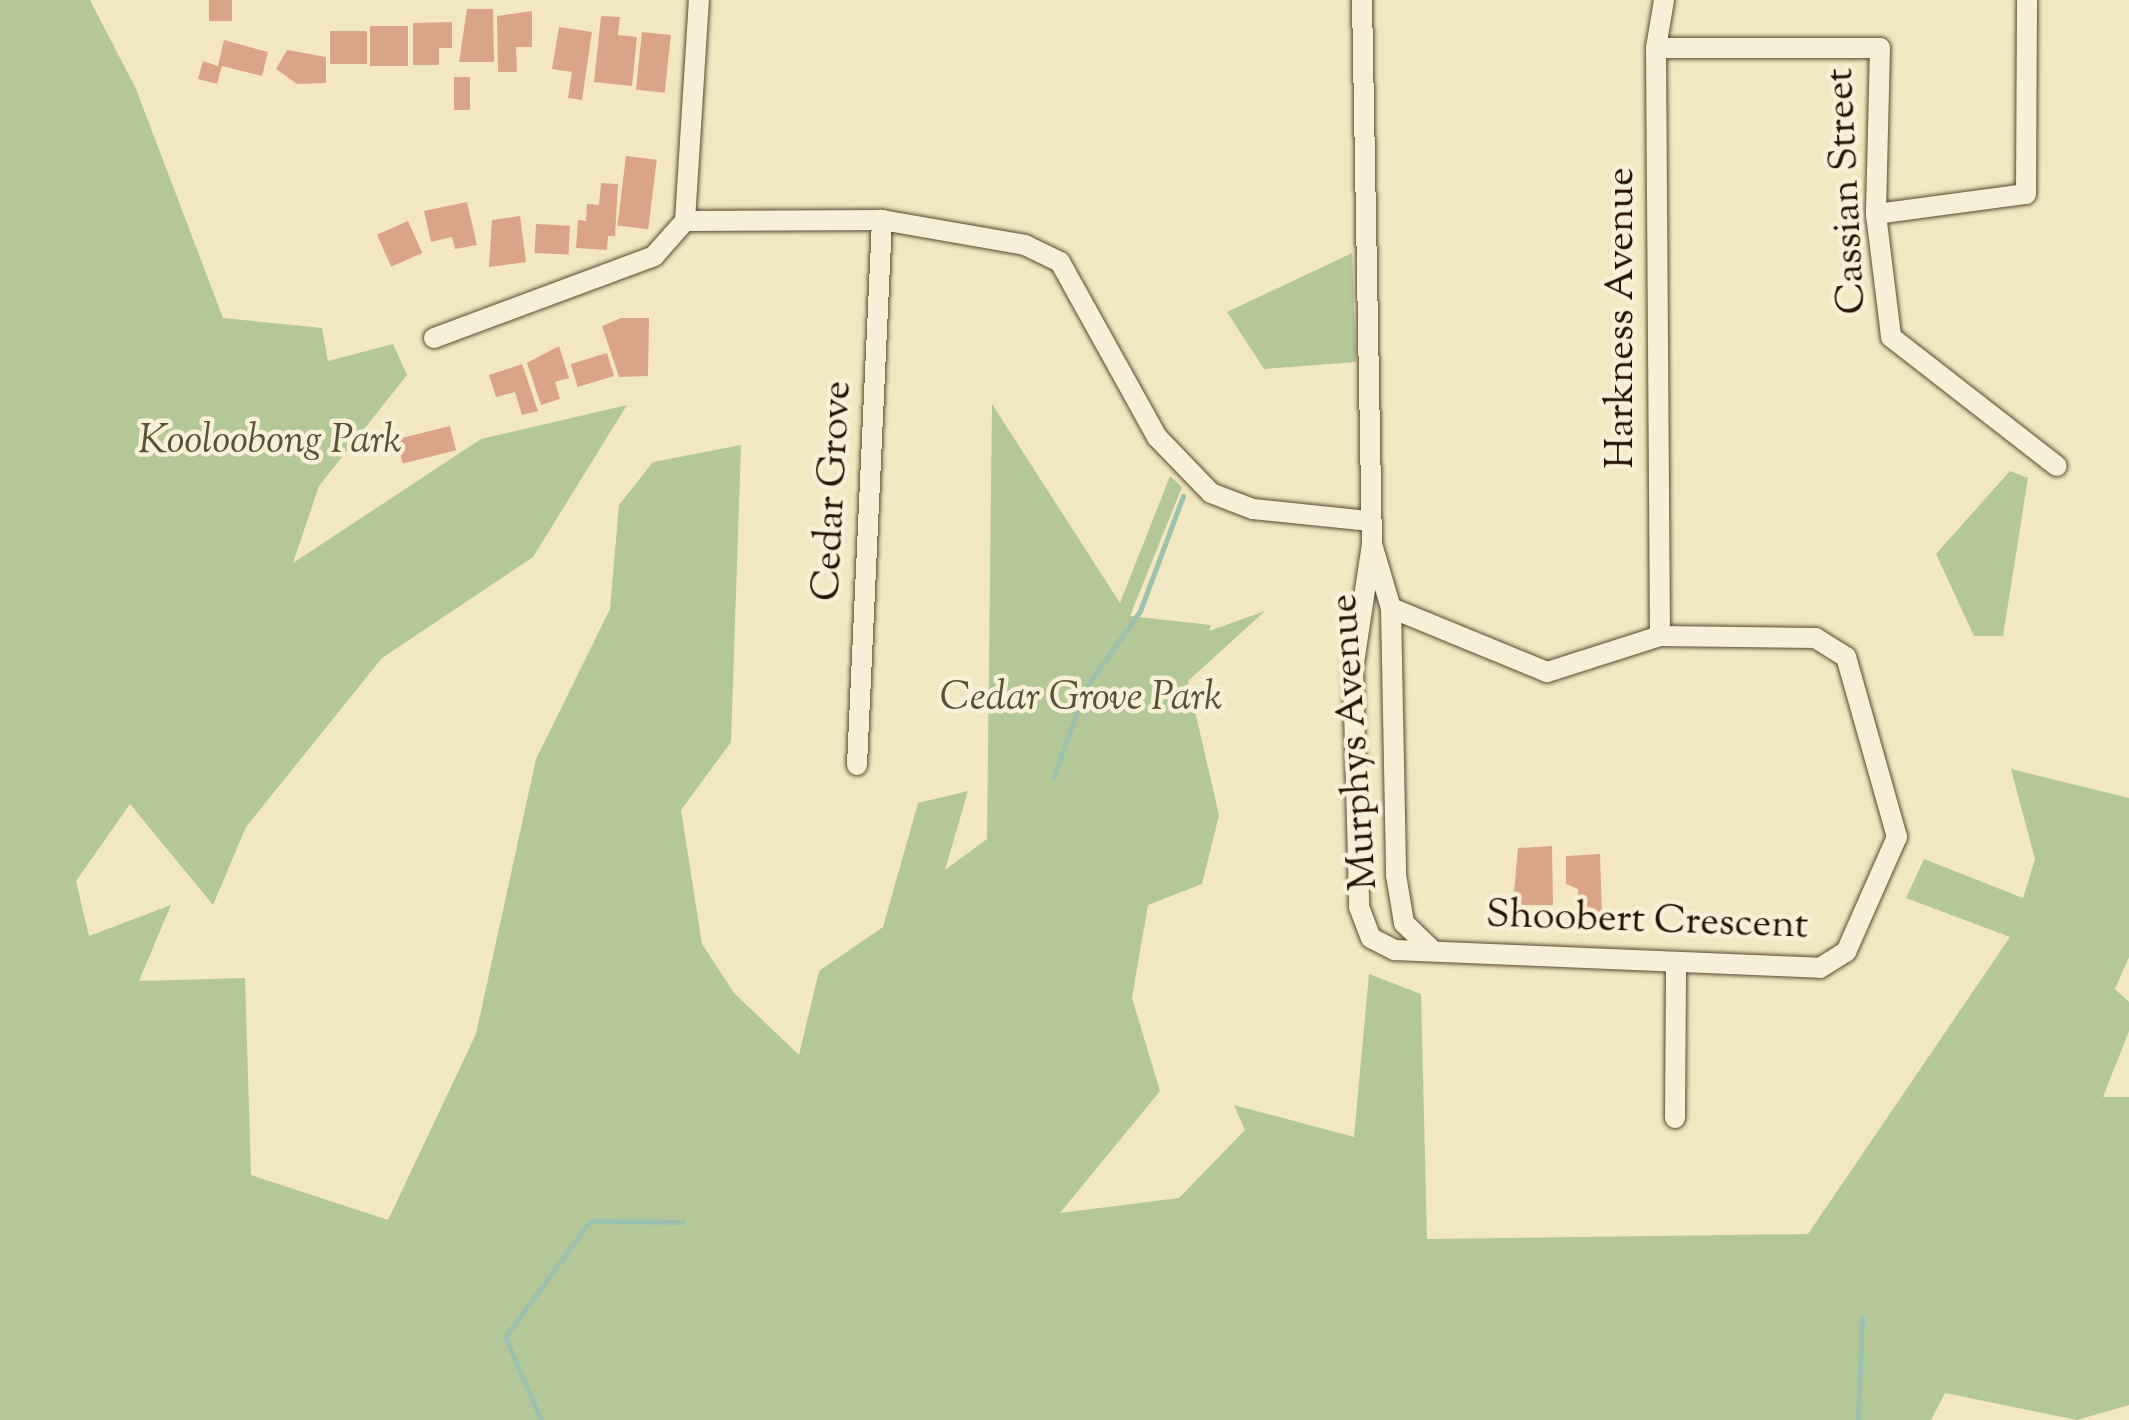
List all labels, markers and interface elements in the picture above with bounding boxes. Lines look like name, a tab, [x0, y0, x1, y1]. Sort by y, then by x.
street label: Cassian Street	[1818, 67, 1878, 315]
street label: Harkness Avenue	[1599, 167, 1647, 469]
street label: Cedar Grove	[804, 380, 864, 602]
park label: Kooloobong Park	[138, 419, 402, 467]
street label: Murphys Avenue	[1322, 592, 1390, 892]
park label: Cedar Grove Park	[940, 676, 1222, 724]
street label: Shoobert Crescent	[1485, 892, 1809, 952]

